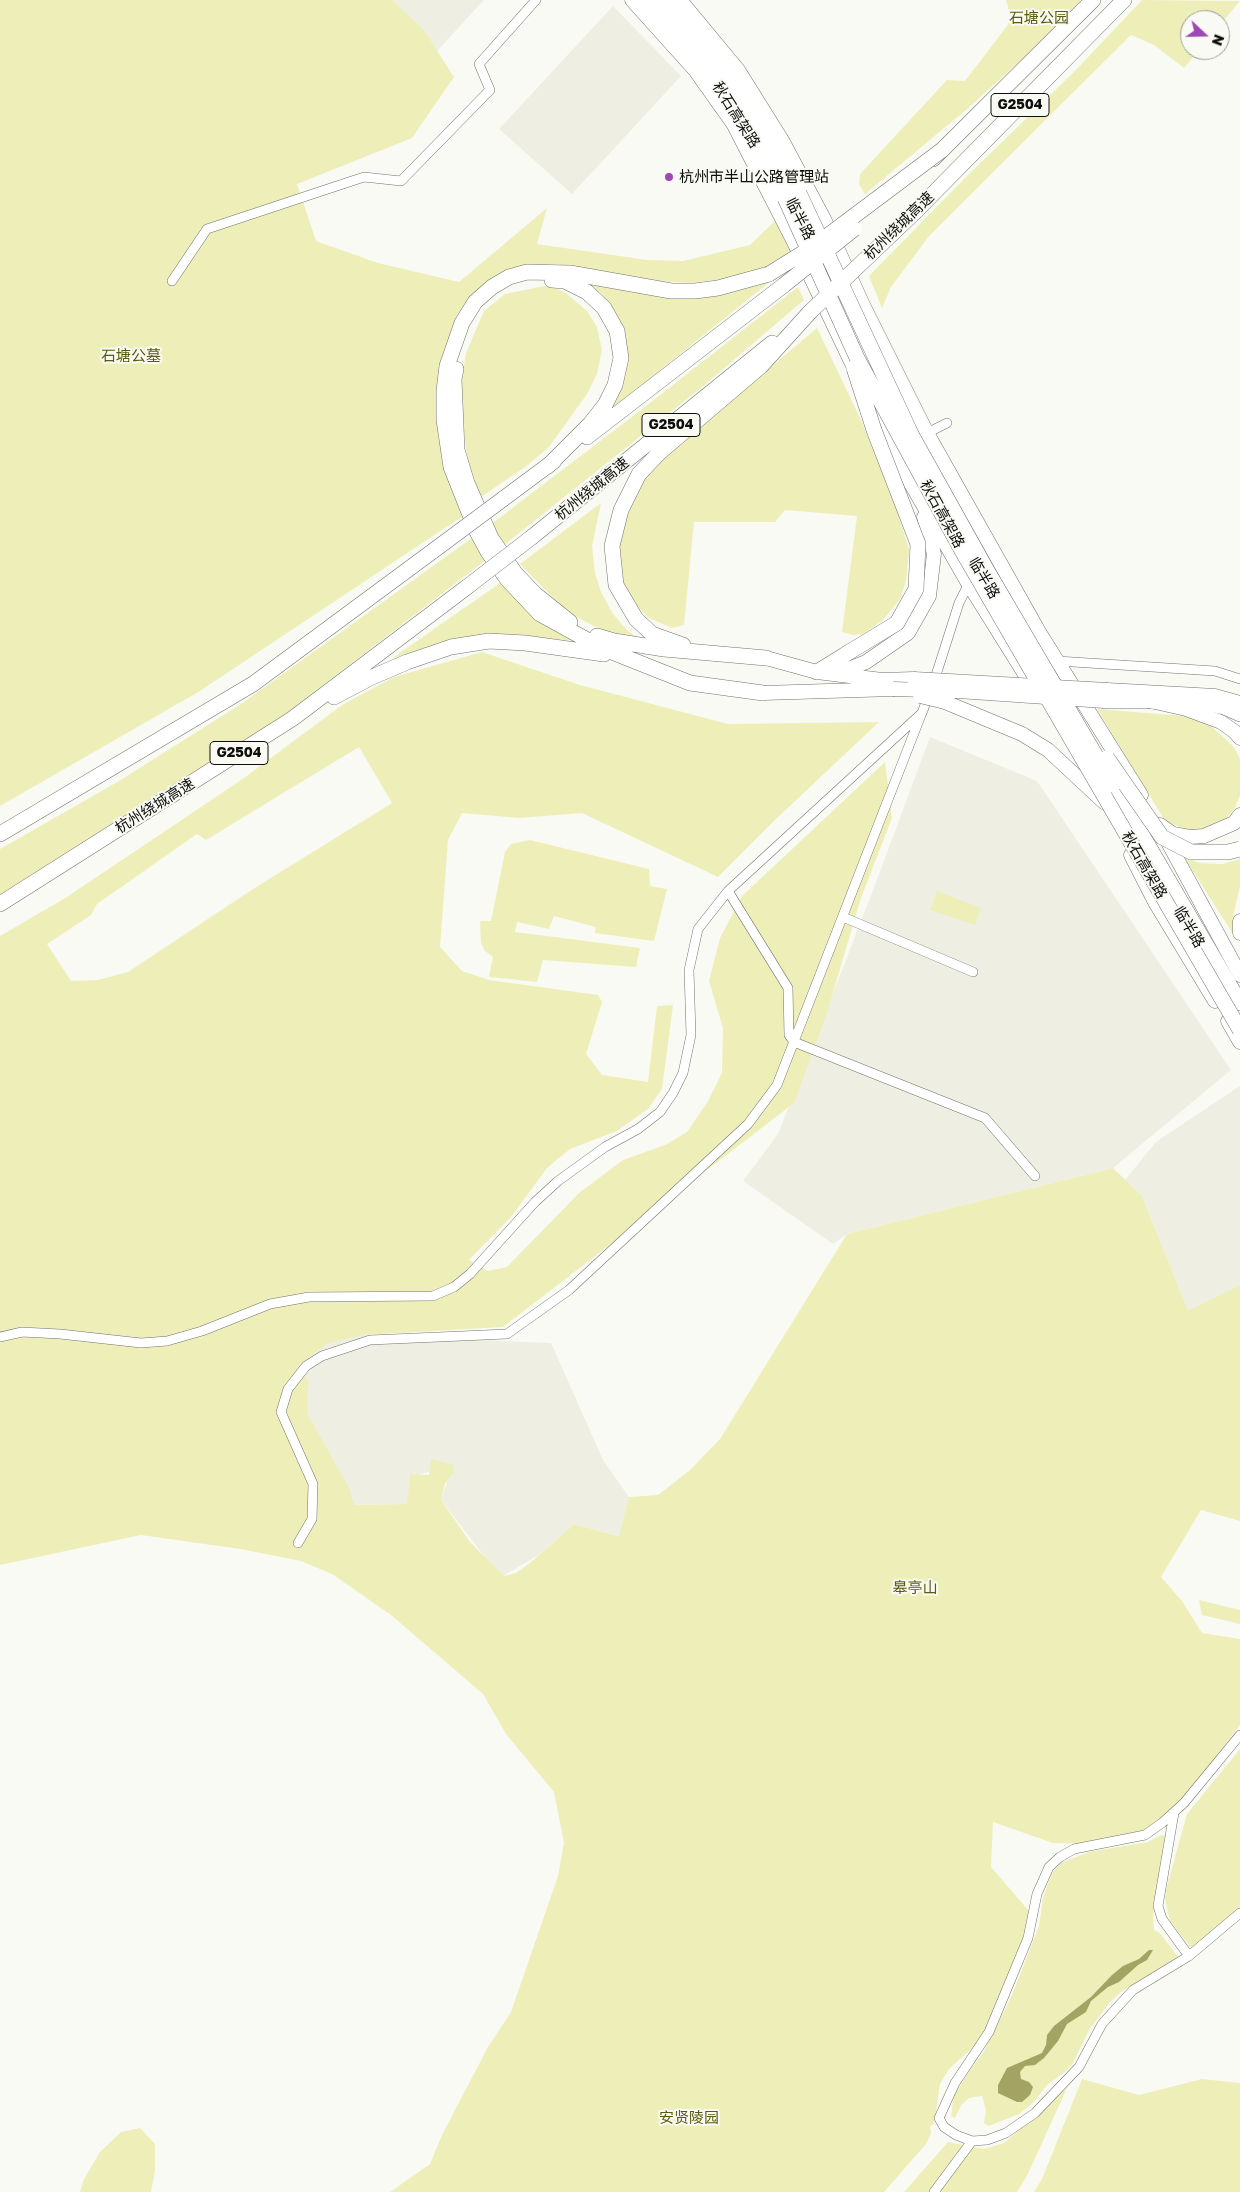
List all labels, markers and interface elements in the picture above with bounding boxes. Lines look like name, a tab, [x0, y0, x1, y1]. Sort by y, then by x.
park label: 石塘公园	[1009, 9, 1069, 27]
north arrow	[1180, 10, 1230, 60]
text: N	[1209, 32, 1228, 48]
street label: 秋石高架路	[708, 78, 764, 152]
road number: G2504	[991, 94, 1049, 116]
place label: 杭州市半山公路管理站	[679, 168, 829, 186]
marker: 杭州市半山公路管理站	[663, 171, 675, 183]
street label: 杭州绕城高速	[860, 188, 938, 264]
street label: 临半路	[782, 195, 818, 243]
park label: 石塘公墓	[101, 347, 161, 365]
road number: G2504	[642, 414, 700, 436]
street label: 杭州绕城高速	[551, 454, 633, 524]
street label: 秋石高架路	[916, 477, 968, 551]
street label: 临半路	[965, 554, 1003, 602]
road number: G2504	[210, 741, 268, 764]
street label: 杭州绕城高速	[112, 775, 198, 837]
street label: 秋石高架路	[1117, 828, 1171, 902]
street label: 临半路	[1170, 903, 1208, 951]
park label: 皋亭山	[893, 1579, 937, 1597]
park label: 安贤陵园	[659, 2109, 719, 2127]

